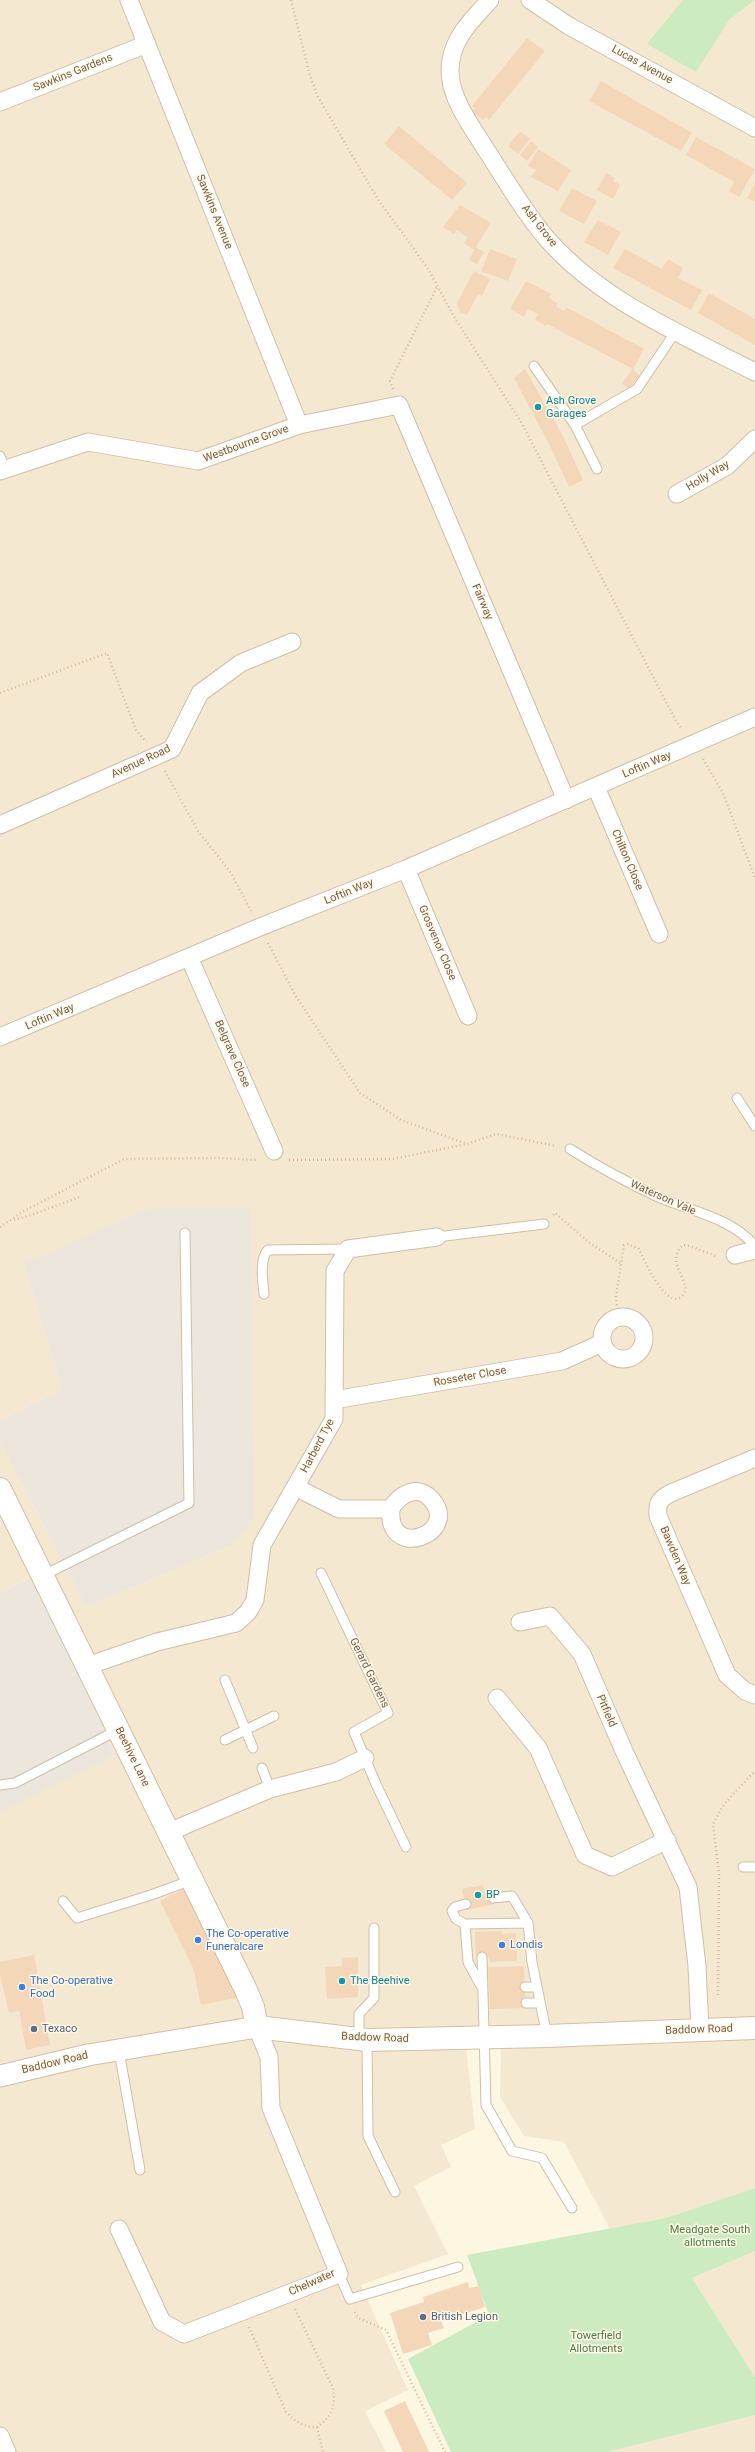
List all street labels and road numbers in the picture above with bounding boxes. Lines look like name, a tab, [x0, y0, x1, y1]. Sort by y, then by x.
street label: Lucas Avenue	[609, 43, 675, 87]
street label: Sawkins Gardens	[31, 51, 115, 95]
street label: Sawkins Avenue	[193, 173, 235, 251]
street label: Ash Grove	[518, 202, 560, 250]
street label: Westbourne Grove	[201, 422, 291, 466]
street label: Holly Way	[684, 458, 732, 494]
street label: Fairway	[469, 582, 495, 622]
street label: Avenue Road	[109, 743, 173, 781]
street label: Loftin Way	[621, 749, 673, 781]
street label: Chilton Close	[608, 828, 646, 892]
street label: Loftin Way	[323, 876, 375, 908]
street label: Grosvenor Close	[415, 903, 459, 983]
street label: Loftin Way	[24, 1001, 76, 1033]
street label: Belgrave Close	[211, 1018, 253, 1090]
street label: Waterson Vale	[628, 1178, 698, 1218]
street label: Rosseter Close	[433, 1364, 507, 1390]
street label: Harberd Tye	[298, 1417, 338, 1475]
street label: Bawden Way	[657, 1525, 693, 1587]
street label: Gerard Gardens	[346, 1636, 392, 1710]
street label: Pitfield	[593, 1693, 619, 1729]
street label: Beehive Lane	[112, 1725, 152, 1789]
street label: Baddow Road	[665, 2022, 733, 2038]
street label: Baddow Road	[341, 2030, 409, 2046]
street label: Baddow Road	[21, 2049, 89, 2077]
street label: Chelwater	[287, 2267, 337, 2299]

